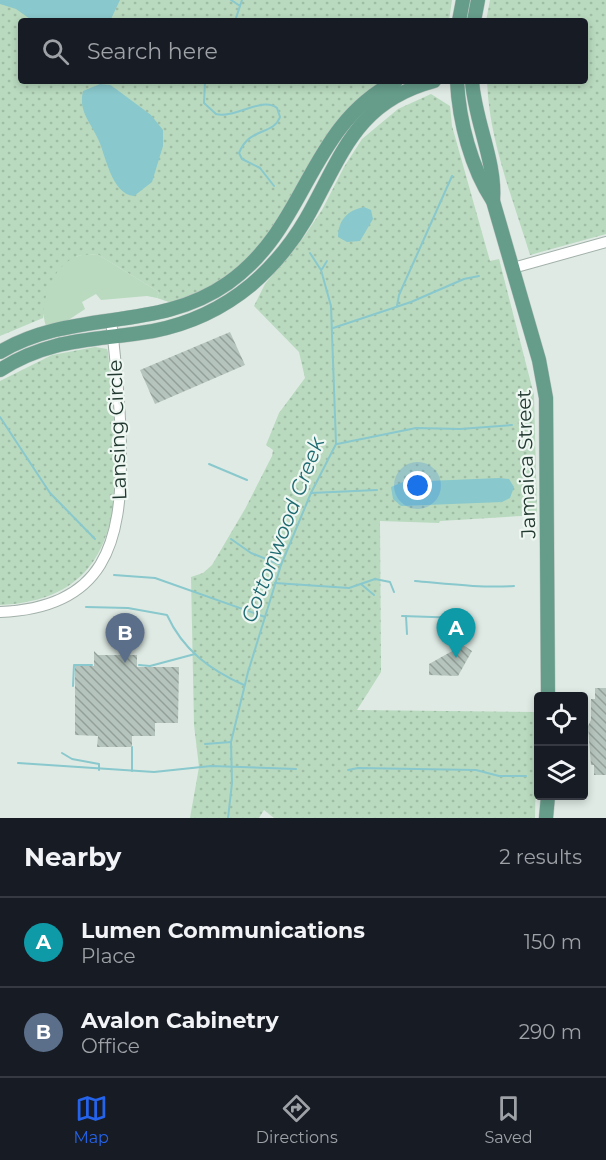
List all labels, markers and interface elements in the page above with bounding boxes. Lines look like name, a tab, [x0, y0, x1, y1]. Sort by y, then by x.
search box	[18, 18, 588, 84]
icon: search	[39, 35, 72, 68]
text: Search here	[87, 38, 218, 65]
street label: Lansing Circle	[103, 359, 131, 501]
street label: Jamaica Street	[511, 389, 541, 540]
water label: Cottonwood Creek	[236, 432, 330, 626]
your location	[403, 471, 432, 500]
pin: A	[436, 608, 476, 658]
pin: B	[106, 614, 144, 663]
map controls	[534, 692, 588, 800]
button: locate	[534, 692, 588, 746]
button: layers	[534, 746, 588, 800]
text: Nearby	[24, 841, 121, 873]
text: 2 results	[499, 845, 582, 869]
text: Lumen Communications	[81, 917, 365, 944]
text: A	[36, 930, 51, 954]
text: 150 m	[524, 930, 582, 954]
text: Place	[81, 944, 136, 968]
text: Avalon Cabinetry	[81, 1007, 279, 1034]
text: B	[36, 1020, 51, 1044]
text: 290 m	[519, 1020, 582, 1044]
text: Office	[81, 1034, 140, 1058]
tab: Map	[73, 1092, 109, 1147]
tab: Directions	[256, 1092, 338, 1147]
tab: Saved	[485, 1092, 533, 1147]

